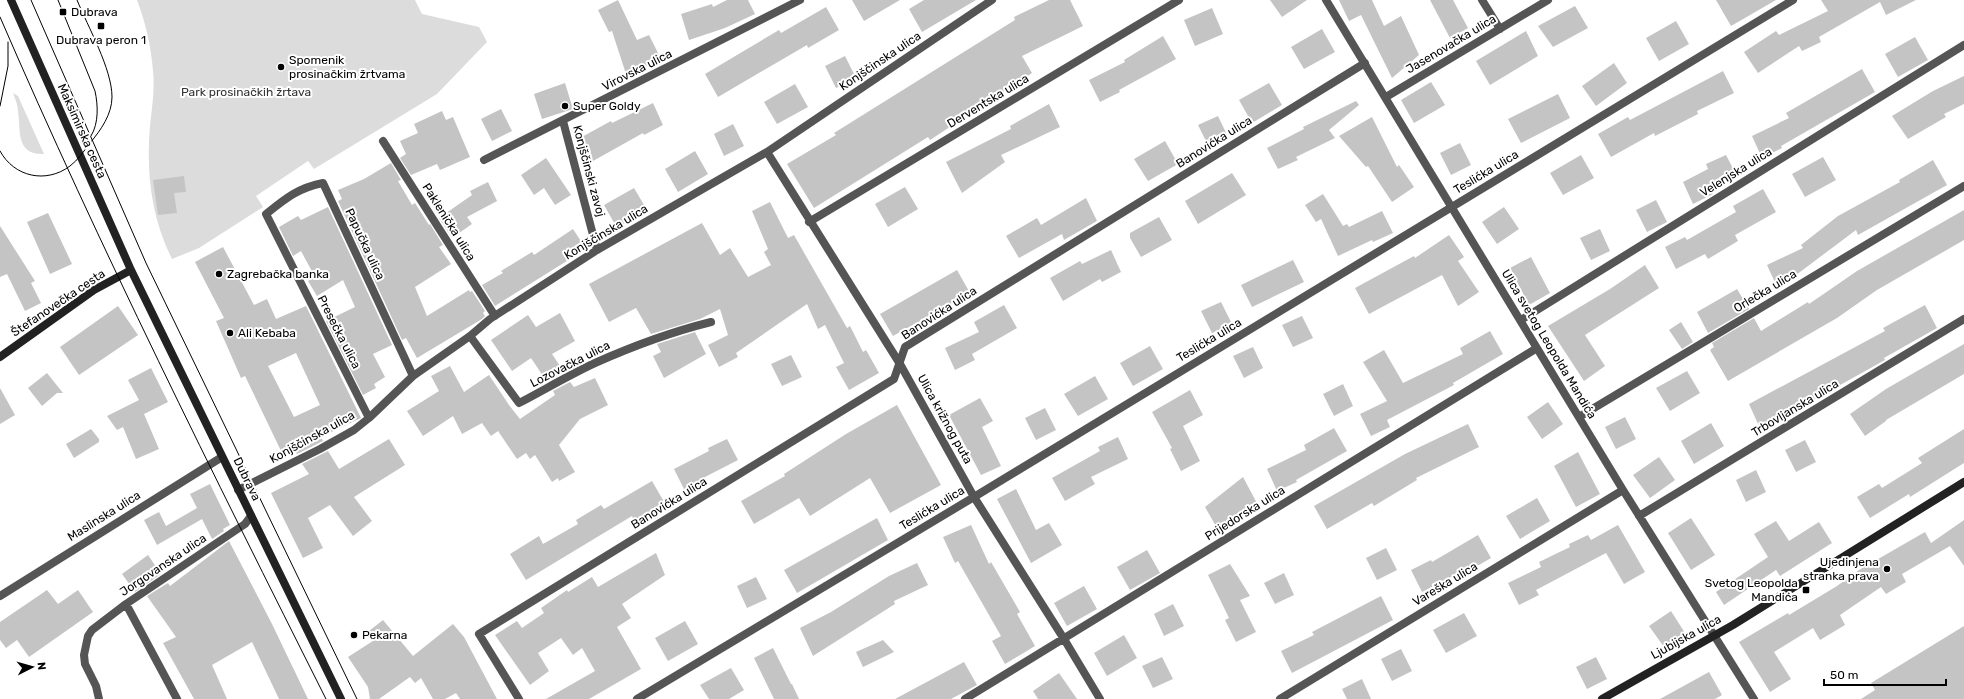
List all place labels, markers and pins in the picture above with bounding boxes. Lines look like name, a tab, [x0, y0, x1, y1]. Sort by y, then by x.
place label: Dubrava	[71, 5, 118, 19]
marker: Dubrava	[58, 7, 68, 17]
marker: Dubrava peron 1	[96, 21, 106, 31]
place label: Dubrava peron 1	[56, 33, 146, 47]
place label: Spomenik prosinačkim žrtvama	[289, 53, 405, 81]
marker: Spomenik prosinačkim žrtvama	[276, 62, 286, 72]
place label: Super Goldy	[573, 99, 641, 113]
marker: Super Goldy	[560, 101, 570, 111]
place label: Zagrebačka banka	[227, 267, 329, 281]
marker: Zagrebačka banka	[214, 269, 224, 279]
place label: Ali Kebaba	[238, 326, 296, 340]
marker: Ali Kebaba	[225, 328, 235, 338]
place label: Ujedinjena stranka prava	[1803, 555, 1879, 583]
marker: Ujedinjena stranka prava	[1882, 564, 1892, 574]
place label: Svetog Leopolda Mandića	[1705, 576, 1798, 604]
marker: Svetog Leopolda Mandića	[1801, 585, 1811, 595]
place label: Pekarna	[362, 628, 408, 642]
marker: Pekarna	[349, 630, 359, 640]

